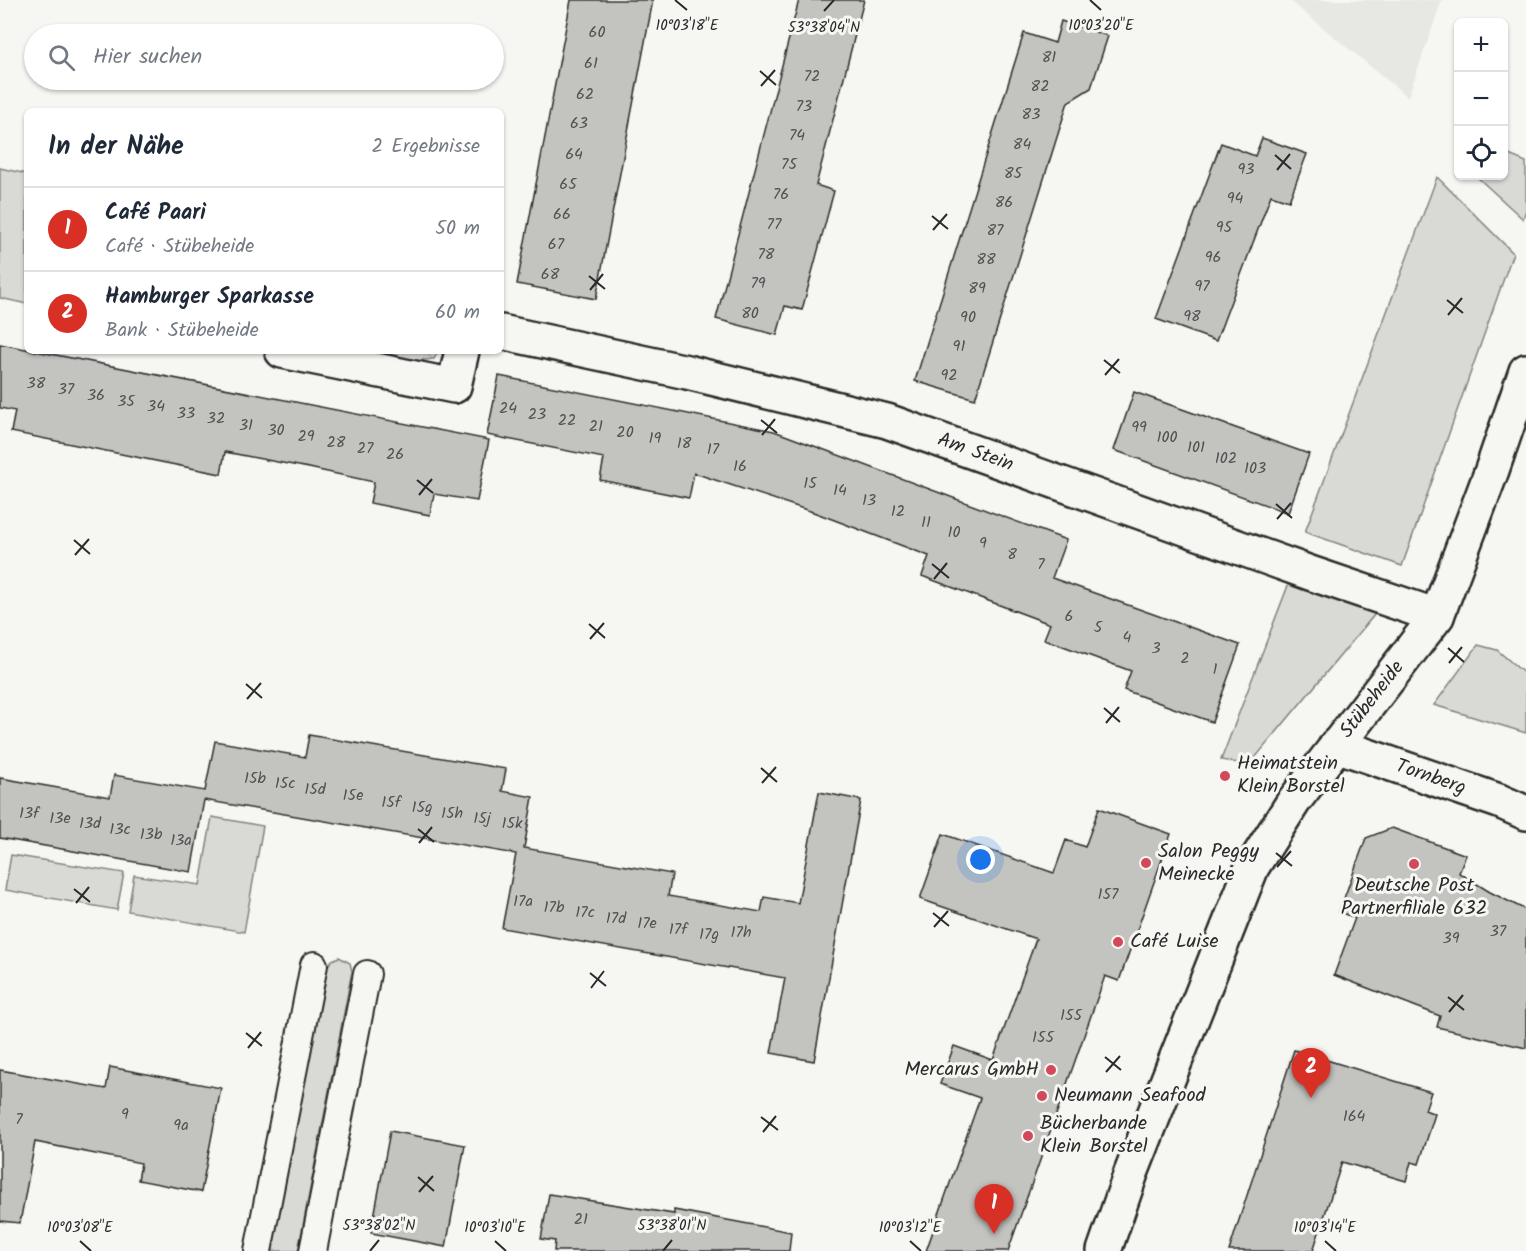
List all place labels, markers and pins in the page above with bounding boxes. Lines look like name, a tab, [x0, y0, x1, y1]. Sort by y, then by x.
place label: Heimatstein Klein Borstel	[1237, 748, 1345, 803]
marker: Heimatstein Klein Borstel	[1218, 769, 1232, 783]
place label: Salon Peggy Meinecke	[1158, 836, 1259, 891]
marker: Salon Peggy Meinecke	[1139, 856, 1153, 870]
marker: Deutsche Post Partnerfiliale 632	[1407, 857, 1421, 871]
place label: Deutsche Post Partnerfiliale 632	[1341, 870, 1487, 925]
place label: Café Luise	[1130, 926, 1218, 958]
marker: Café Luise	[1111, 935, 1125, 949]
pin: 2	[1292, 1048, 1330, 1098]
place label: Mercarus GmbH	[905, 1054, 1039, 1086]
marker: Mercarus GmbH	[1044, 1063, 1058, 1077]
place label: Neumann Seafood	[1054, 1080, 1206, 1112]
marker: Neumann Seafood	[1035, 1089, 1049, 1103]
place label: Bücherbande Klein Borstel	[1040, 1108, 1148, 1163]
marker: Bücherbande Klein Borstel	[1021, 1129, 1035, 1143]
pin: 1	[974, 1184, 1014, 1234]

